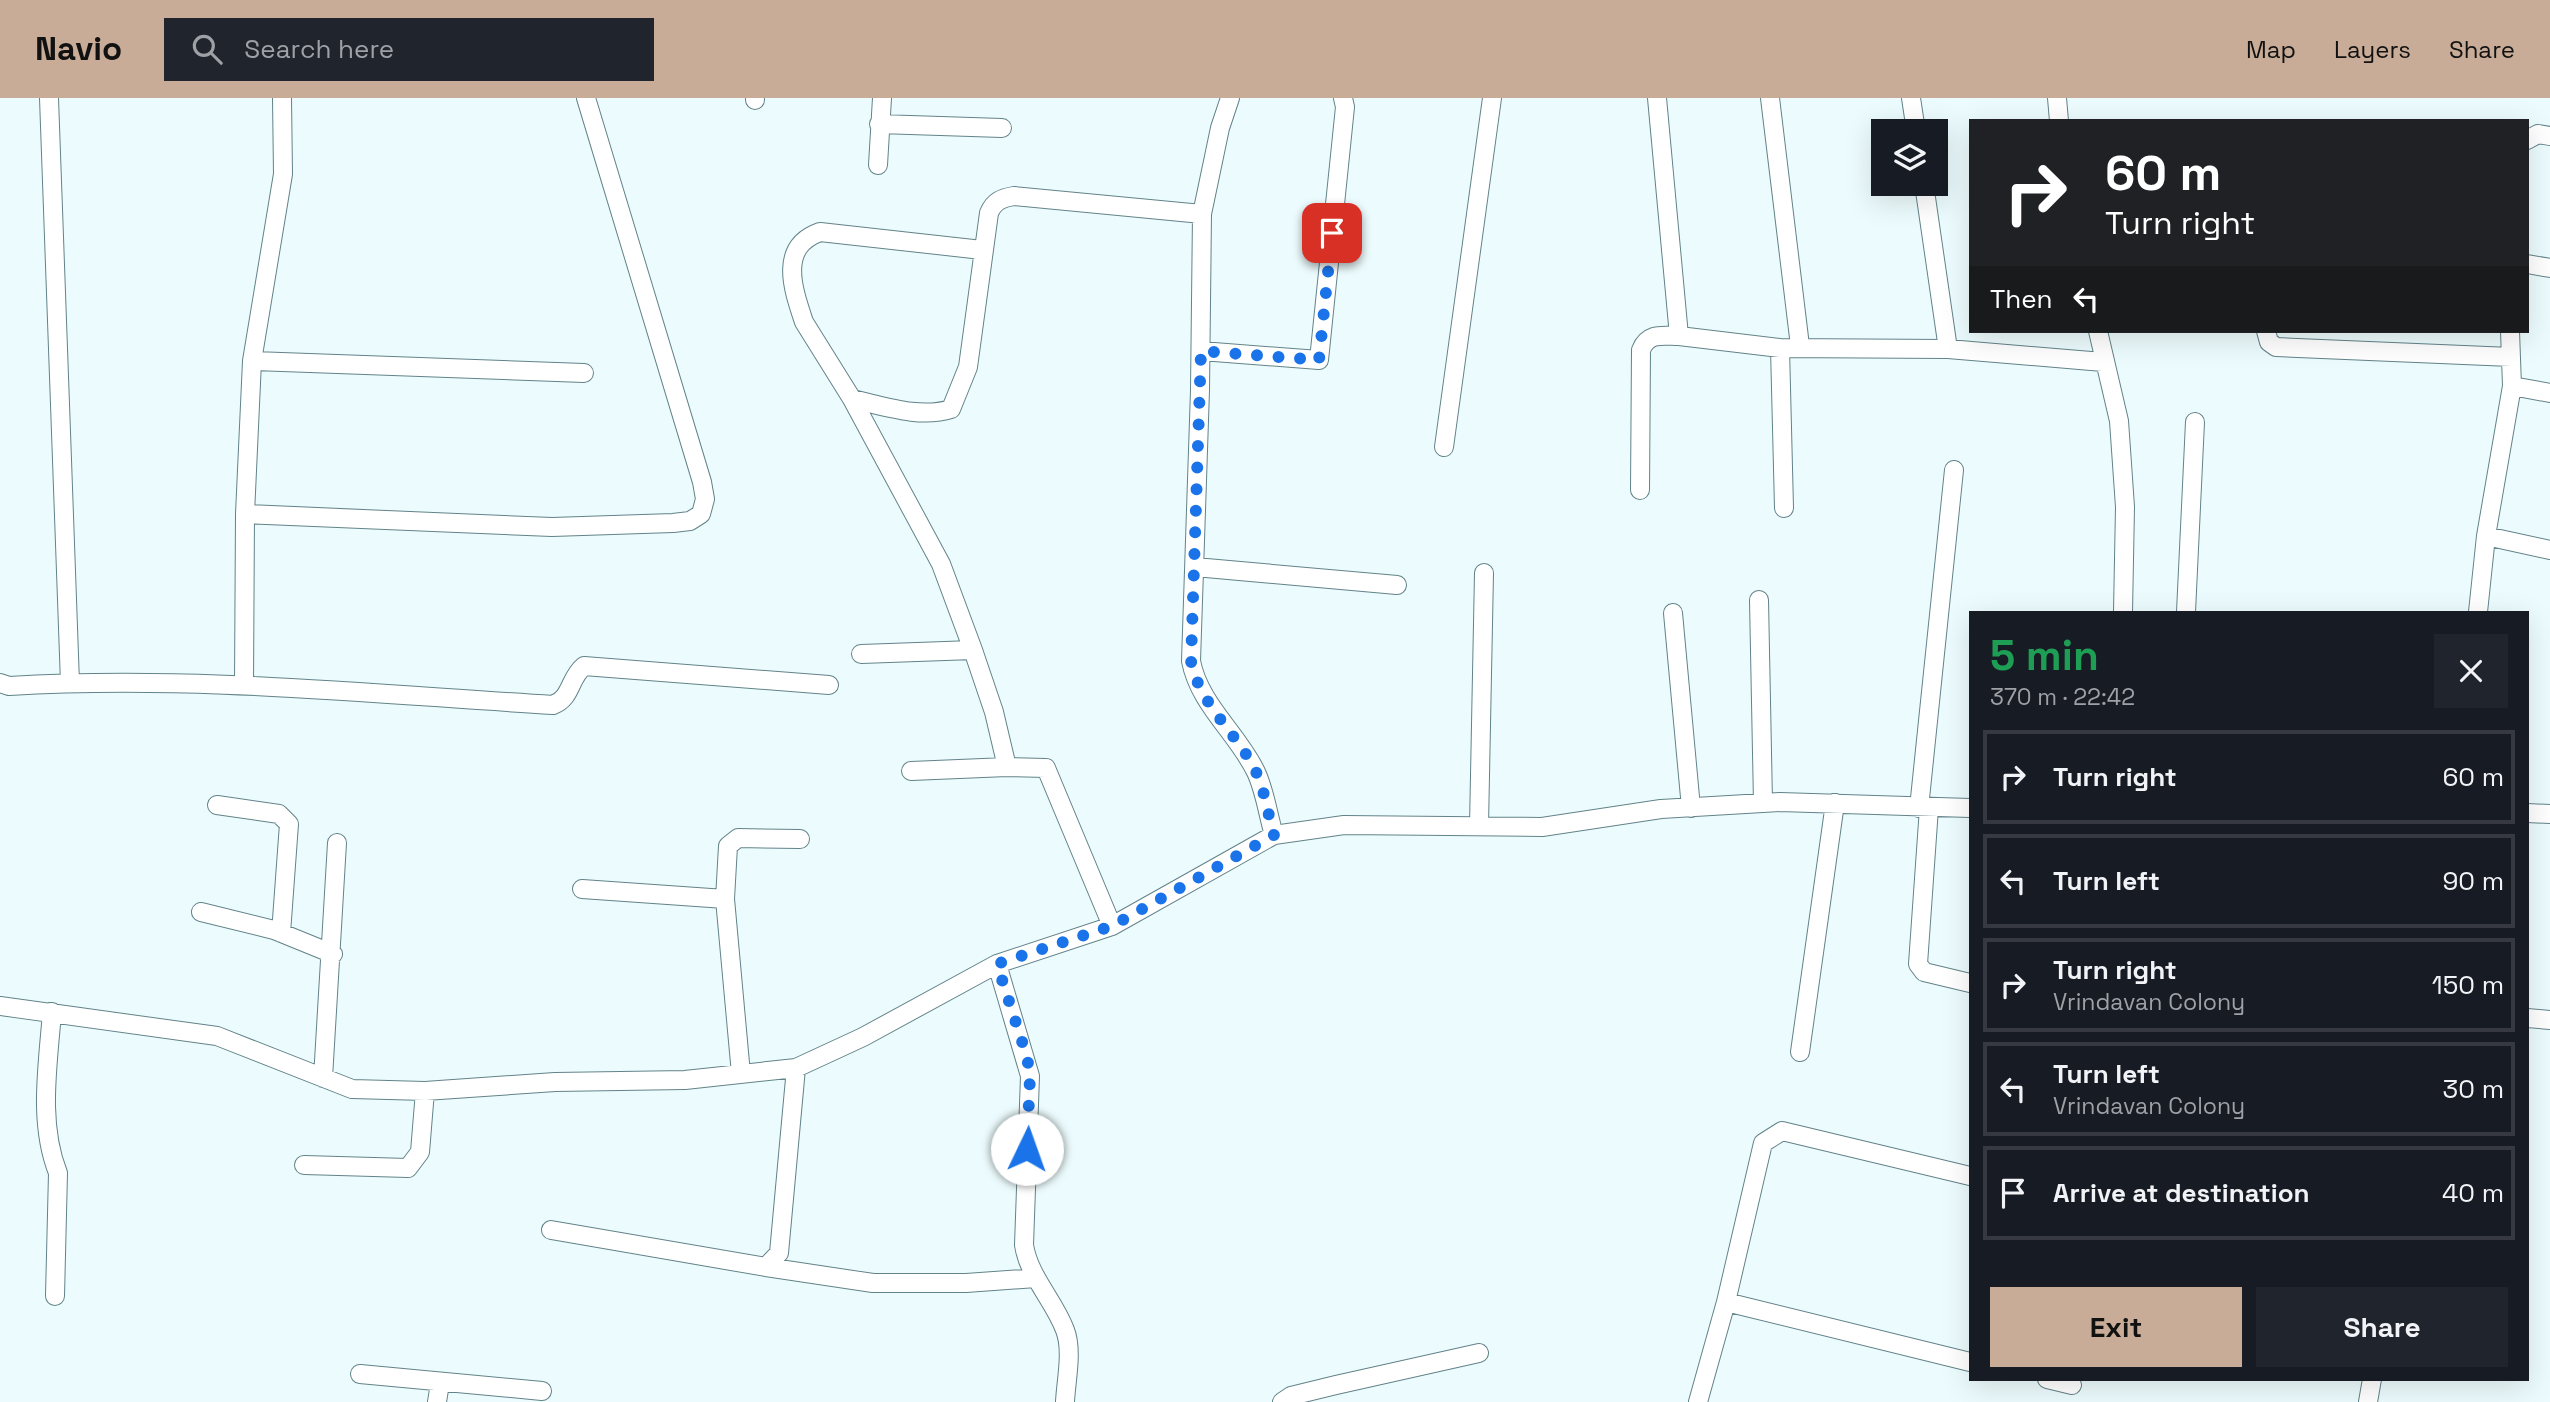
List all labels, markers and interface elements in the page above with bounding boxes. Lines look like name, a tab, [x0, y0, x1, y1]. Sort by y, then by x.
search box	[164, 18, 654, 81]
text: Navio	[35, 28, 122, 70]
icon: search	[188, 30, 226, 68]
text: Search here	[244, 32, 394, 66]
text: Map	[2246, 34, 2296, 65]
text: Layers	[2334, 34, 2411, 65]
text: Share	[2449, 34, 2515, 65]
map controls	[1871, 119, 1948, 196]
button: layers	[1871, 119, 1948, 196]
text: 60 m	[2105, 142, 2221, 204]
icon: right	[1990, 147, 2081, 238]
pin	[1302, 203, 1362, 263]
text: Turn right	[2105, 203, 2255, 243]
icon: arrive	[1313, 214, 1351, 252]
icon: left	[2067, 280, 2105, 318]
text: Then	[1990, 282, 2053, 316]
text: 5 min	[1990, 629, 2099, 682]
button: close	[2434, 634, 2508, 708]
text: 370 m · 22:42	[1990, 682, 2135, 712]
icon: right	[1994, 758, 2032, 796]
text: Turn right	[2053, 760, 2177, 794]
text: 60 m	[2442, 760, 2504, 794]
icon: left	[1994, 862, 2032, 900]
text: Turn left	[2053, 864, 2160, 898]
text: 90 m	[2442, 864, 2504, 898]
text: Turn right	[2053, 953, 2177, 987]
icon: right	[1994, 966, 2032, 1004]
text: 150 m	[2432, 968, 2504, 1002]
text: Vrindavan Colony	[2053, 987, 2245, 1017]
text: Turn left	[2053, 1057, 2160, 1091]
icon: left	[1994, 1070, 2032, 1108]
text: 30 m	[2443, 1072, 2504, 1106]
text: Vrindavan Colony	[2053, 1091, 2245, 1121]
position arrow	[990, 1112, 1064, 1186]
icon: arrive	[1994, 1174, 2032, 1212]
text: Arrive at destination	[2053, 1176, 2310, 1210]
text: 40 m	[2442, 1176, 2504, 1210]
button: Exit	[1990, 1287, 2242, 1367]
button: Share	[2256, 1287, 2508, 1367]

